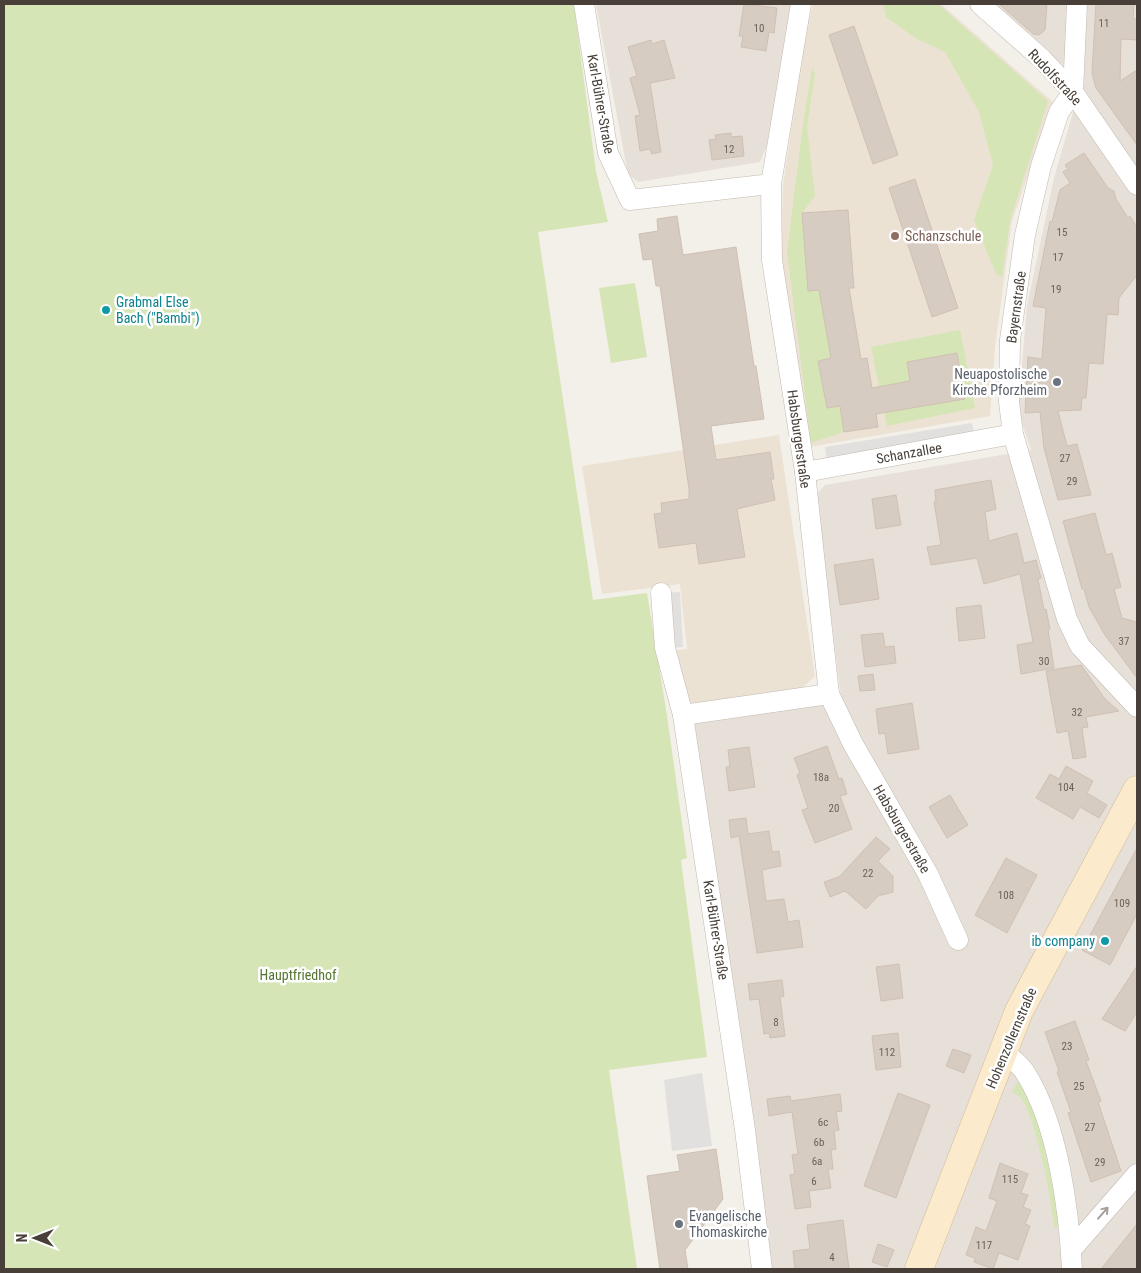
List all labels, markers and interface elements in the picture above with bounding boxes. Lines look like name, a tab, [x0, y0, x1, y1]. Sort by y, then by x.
house number: 11	[1099, 17, 1109, 30]
house number: 10	[754, 22, 764, 35]
street label: Rudolfstraße	[1025, 46, 1085, 109]
street label: Karl-Bührer-Straße	[584, 53, 618, 155]
house number: 12	[724, 143, 734, 156]
house number: 15	[1057, 226, 1067, 239]
place label: Schanzschule	[905, 228, 982, 244]
marker: Schanzschule	[889, 230, 901, 242]
house number: 17	[1053, 251, 1063, 264]
street label: Bayernstraße	[1003, 269, 1029, 344]
house number: 19	[1051, 283, 1061, 296]
place label: Grabmal Else Bach ("Bambi")	[116, 294, 200, 327]
marker: Grabmal Else Bach ("Bambi")	[100, 304, 112, 316]
place label: Neuapostolische Kirche Pforzheim	[952, 366, 1047, 398]
marker: Neuapostolische Kirche Pforzheim	[1051, 376, 1063, 388]
street label: Habsburgerstraße	[784, 389, 814, 490]
street label: Schanzallee	[875, 439, 943, 467]
house number: 27	[1060, 452, 1070, 465]
house number: 29	[1067, 475, 1077, 488]
house number: 37	[1119, 635, 1129, 648]
house number: 30	[1039, 655, 1049, 668]
house number: 32	[1072, 706, 1082, 719]
house number: 18a	[813, 771, 829, 784]
house number: 104	[1058, 781, 1075, 794]
street label: Habsburgerstraße	[870, 782, 934, 876]
house number: 20	[829, 802, 839, 815]
house number: 22	[863, 867, 873, 880]
street label: Karl-Bührer-Straße	[700, 879, 732, 981]
house number: 108	[998, 889, 1014, 902]
house number: 109	[1114, 897, 1130, 910]
place label: ib company	[1031, 933, 1095, 949]
marker: ib company	[1099, 935, 1111, 947]
park label: Hauptfriedhof	[260, 967, 337, 983]
street label: Hohenzollernstraße	[983, 985, 1040, 1091]
house number: 8	[773, 1016, 779, 1029]
house number: 23	[1062, 1040, 1072, 1053]
house number: 112	[879, 1046, 895, 1059]
house number: 25	[1074, 1080, 1084, 1093]
house number: 6c	[818, 1116, 828, 1129]
house number: 27	[1085, 1121, 1095, 1134]
house number: 6b	[814, 1136, 824, 1149]
house number: 6a	[812, 1155, 822, 1168]
house number: 29	[1095, 1156, 1105, 1169]
house number: 115	[1002, 1173, 1018, 1186]
house number: 6	[811, 1175, 817, 1188]
one-way arrow	[1097, 1207, 1109, 1220]
place label: Evangelische Thomaskirche	[689, 1208, 768, 1240]
north arrow	[10, 1213, 60, 1263]
marker: Evangelische Thomaskirche	[673, 1218, 685, 1230]
text: N	[14, 1234, 30, 1242]
house number: 117	[976, 1239, 992, 1252]
house number: 4	[829, 1251, 835, 1264]

